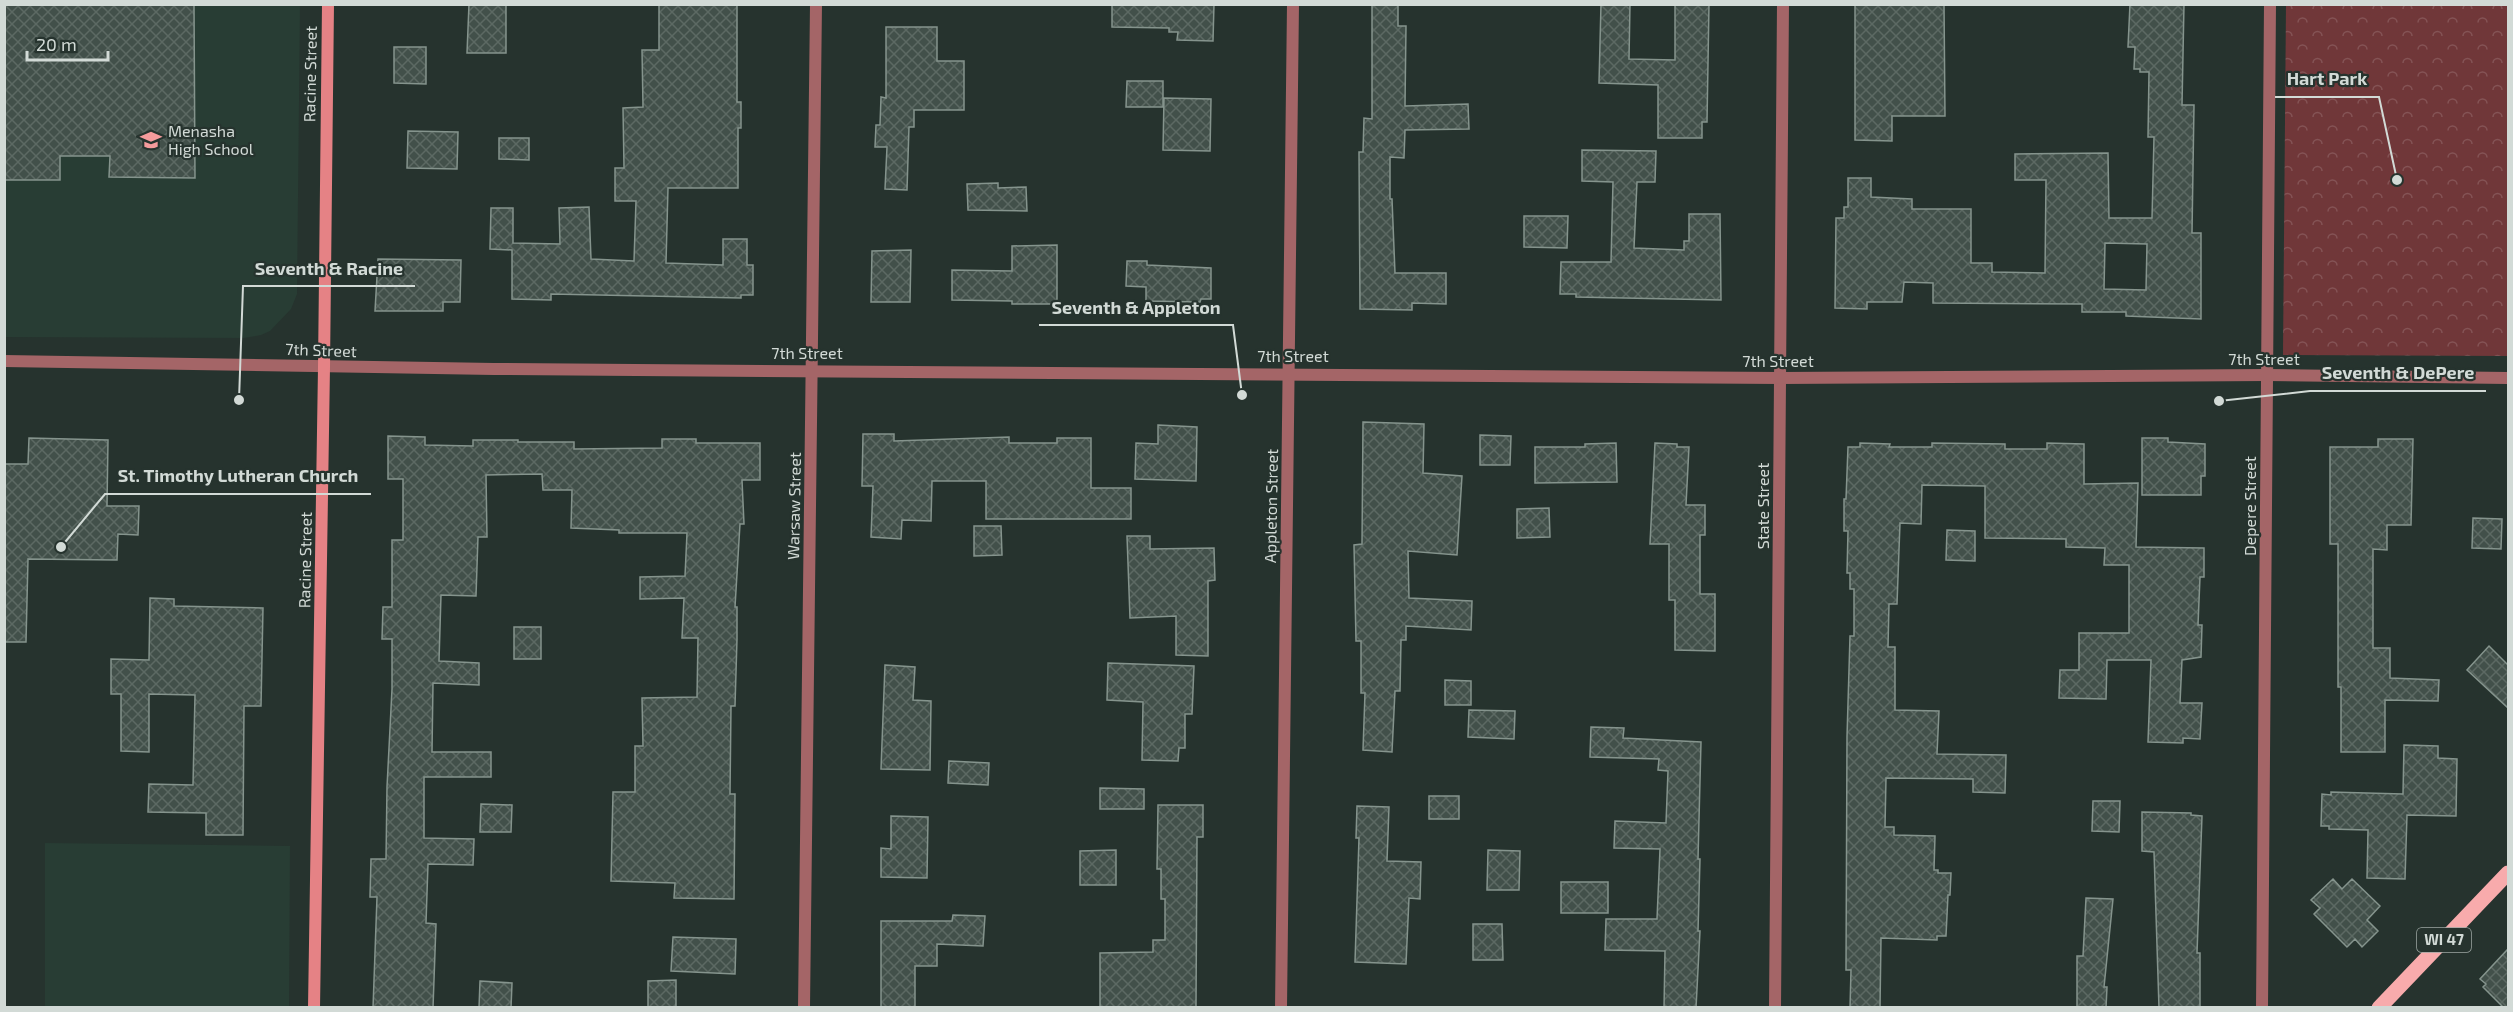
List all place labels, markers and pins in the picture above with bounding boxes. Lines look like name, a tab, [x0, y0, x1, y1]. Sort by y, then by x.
callout: Hart Park	[2275, 61, 2379, 97]
place label: Menasha High School	[168, 121, 254, 158]
school or university icon: Menasha High School	[139, 128, 163, 152]
callout: Seventh & Racine	[243, 250, 415, 286]
callout: Seventh & Appleton	[1039, 289, 1233, 325]
callout: Seventh & DePere	[2310, 355, 2486, 391]
callout: St. Timothy Lutheran Church	[105, 458, 371, 494]

